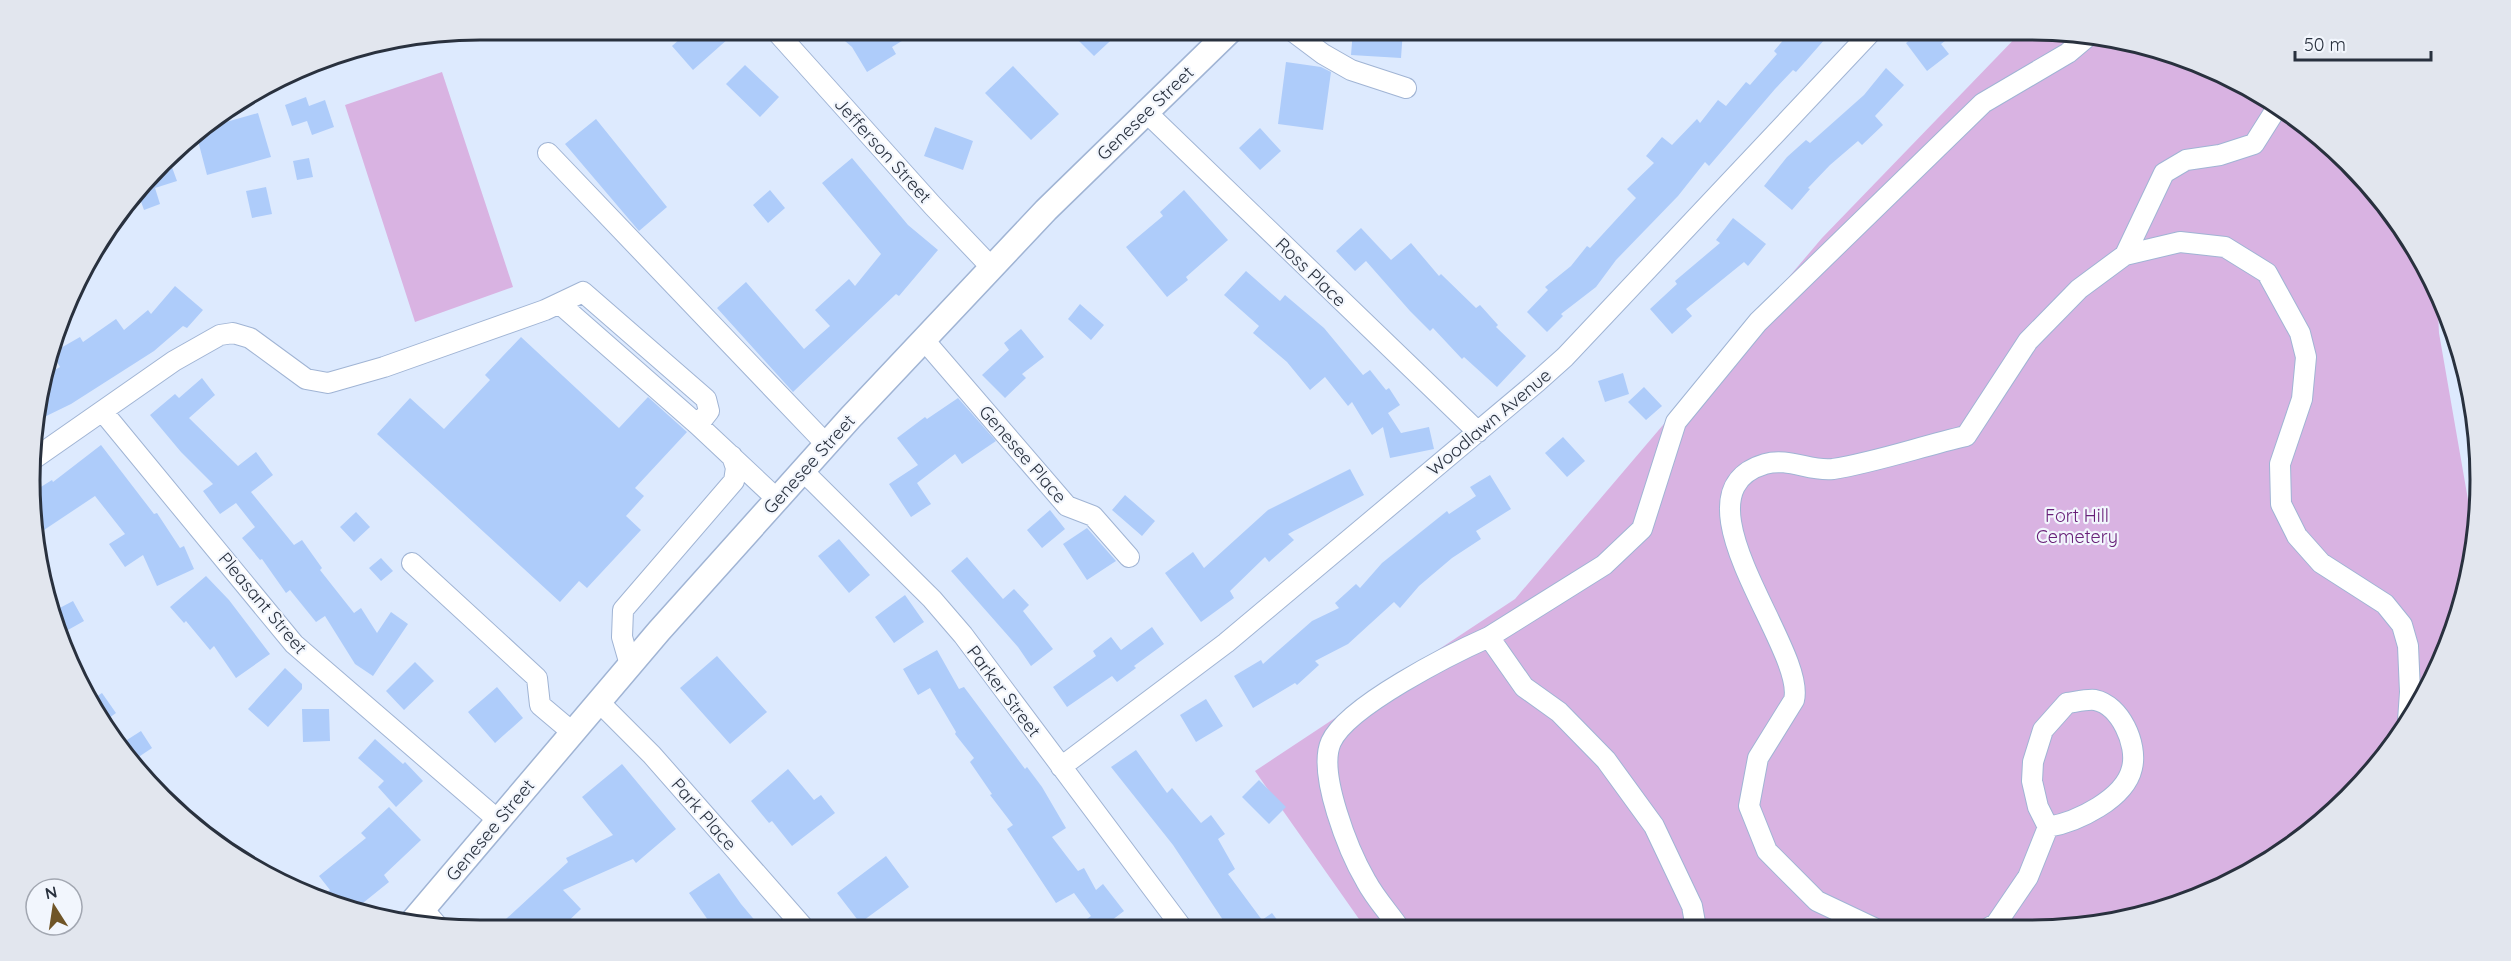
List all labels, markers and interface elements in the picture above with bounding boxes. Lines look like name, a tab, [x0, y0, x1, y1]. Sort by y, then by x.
scale bar	[2295, 24, 2432, 62]
text: 50 m	[2304, 33, 2346, 56]
street label: Genesee Street	[1092, 61, 1198, 165]
street label: Jefferson Street	[830, 92, 936, 208]
street label: Ross Place	[1271, 232, 1351, 312]
street label: Woodlawn Avenue	[1422, 363, 1556, 481]
street label: Genesee Place	[974, 400, 1072, 508]
street label: Genesee Street	[758, 409, 860, 519]
park label: Fort Hill Cemetery	[2036, 504, 2118, 548]
street label: Pleasant Street	[214, 547, 312, 659]
street label: Parker Street	[962, 641, 1046, 741]
street label: Park Place	[666, 773, 742, 855]
street label: Genesee Street	[441, 774, 539, 886]
north arrow	[24, 877, 84, 937]
text: N	[43, 881, 59, 903]

